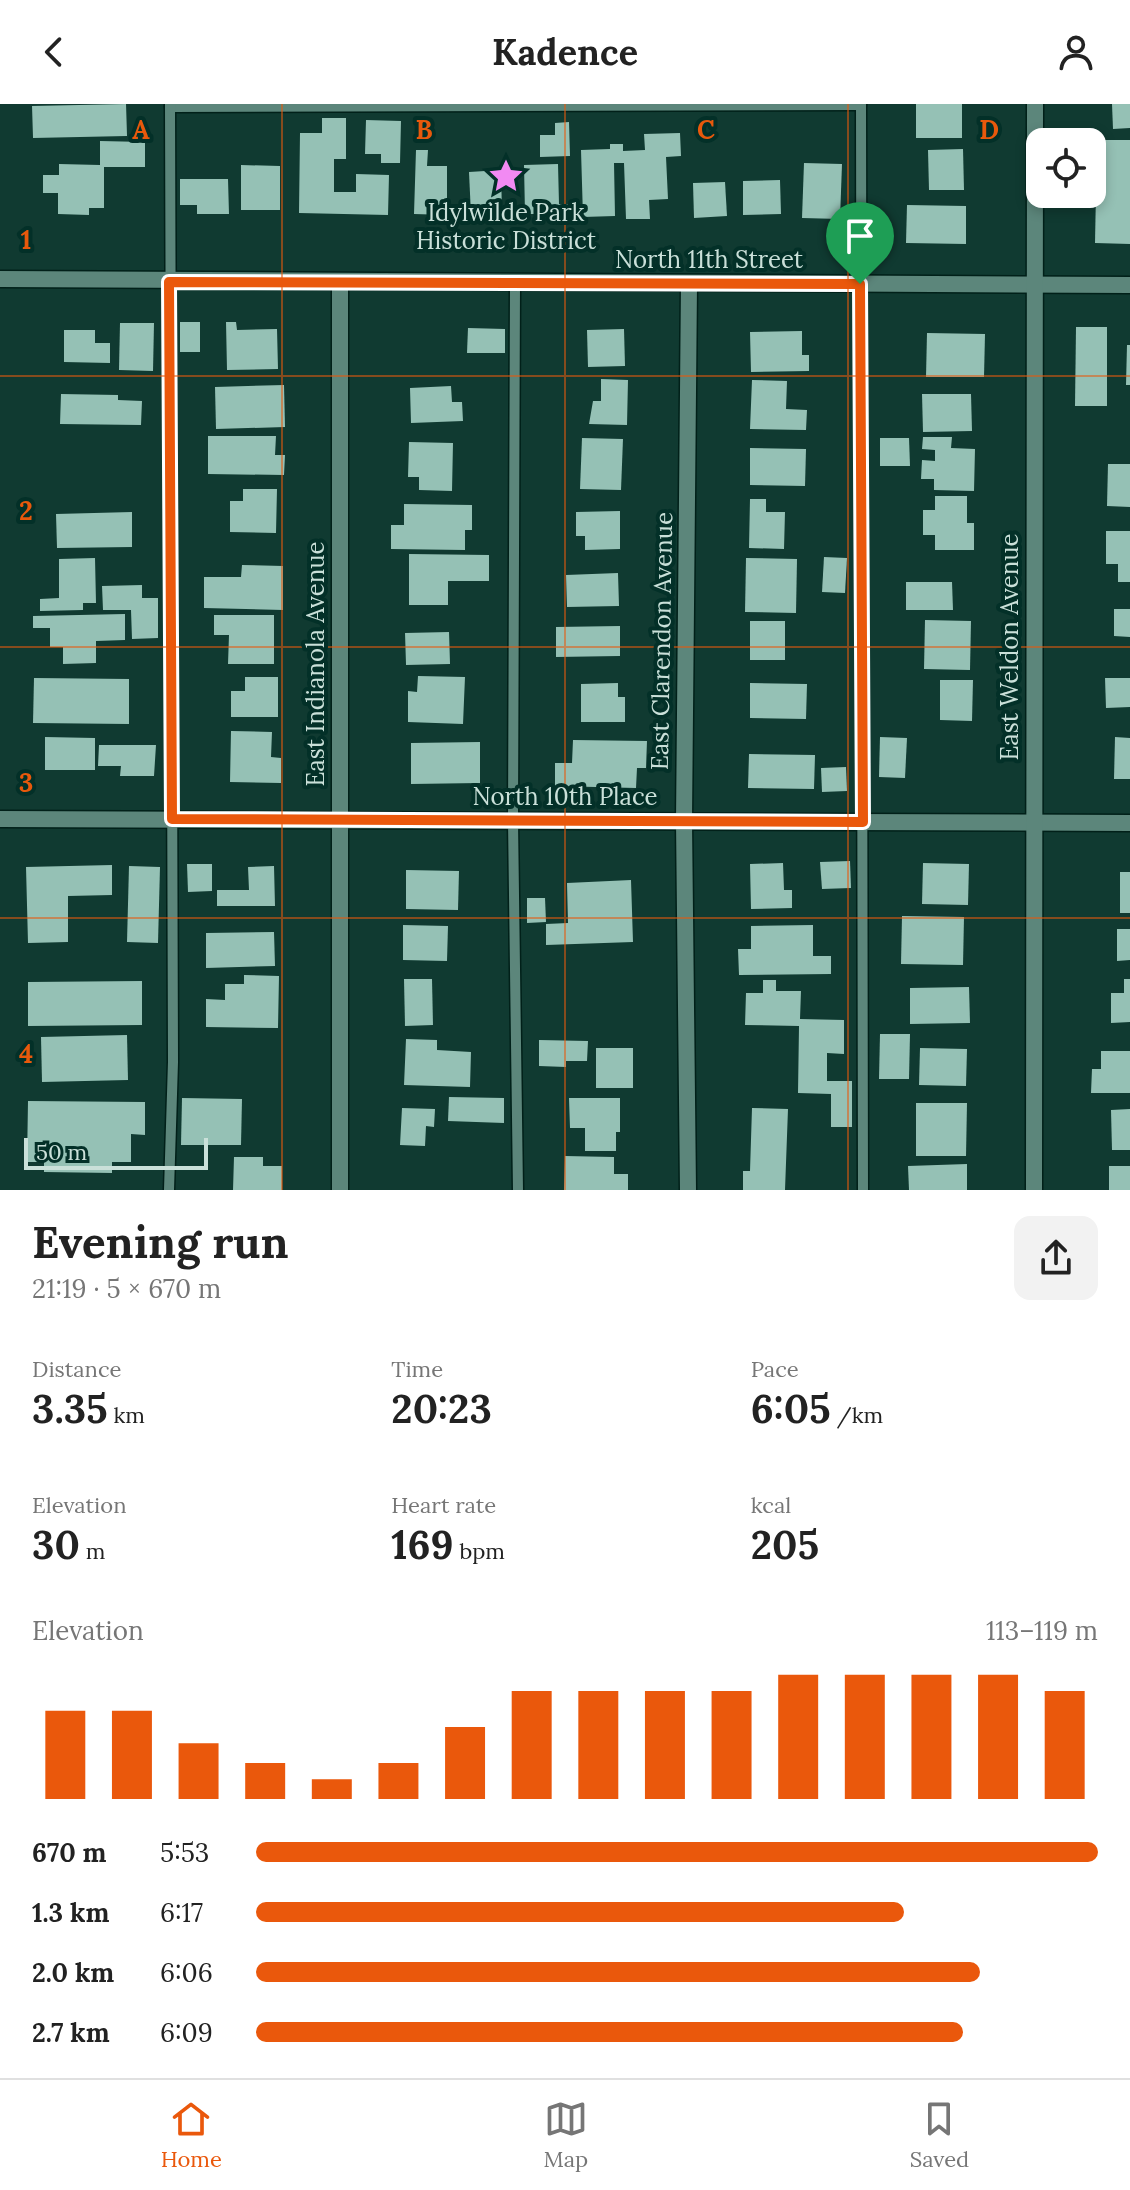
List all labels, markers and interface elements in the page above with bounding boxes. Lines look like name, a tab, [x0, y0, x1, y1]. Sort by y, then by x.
text: Kadence	[492, 29, 638, 75]
icon: back	[32, 30, 76, 74]
icon: person	[1054, 30, 1098, 74]
text: A	[132, 113, 150, 146]
text: B	[415, 113, 433, 146]
text: C	[697, 113, 715, 146]
text: D	[979, 113, 999, 146]
map controls	[1026, 128, 1106, 208]
button: locate	[1026, 128, 1106, 208]
place icon: Idylwilde Park Historic District	[487, 157, 525, 195]
place label: Idylwilde Park Historic District	[416, 197, 597, 256]
pin	[826, 202, 894, 284]
icon: arrive	[838, 214, 882, 258]
text: 1	[21, 223, 31, 256]
street label: North 11th Street	[615, 244, 804, 275]
text: 2	[19, 494, 33, 527]
street label: East Clarendon Avenue	[644, 512, 679, 770]
street label: East Weldon Avenue	[994, 533, 1025, 761]
street label: East Indianola Avenue	[300, 541, 331, 787]
text: 3	[19, 766, 33, 799]
street label: North 10th Place	[472, 781, 658, 812]
text: 4	[19, 1037, 33, 1070]
scale bar	[24, 1134, 208, 1170]
text: 50 m	[36, 1138, 87, 1166]
text: Evening run	[32, 1214, 289, 1270]
button: share	[1014, 1216, 1098, 1300]
text: 21:19 · 5 × 670 m	[32, 1272, 221, 1305]
text: Distance	[32, 1355, 122, 1383]
text: Time	[391, 1355, 443, 1383]
text: Pace	[751, 1355, 799, 1383]
text: 3.35	[32, 1383, 108, 1434]
text: 20:23	[391, 1383, 492, 1434]
text: 6:05	[751, 1383, 831, 1434]
text: km	[108, 1401, 145, 1429]
text: /km	[831, 1401, 883, 1429]
text: Elevation	[32, 1491, 127, 1519]
text: Heart rate	[391, 1491, 496, 1519]
text: kcal	[751, 1491, 791, 1519]
text: 30	[32, 1519, 80, 1570]
text: 169	[391, 1519, 454, 1570]
text: 205	[751, 1519, 819, 1570]
text: m	[80, 1537, 105, 1565]
text: bpm	[454, 1537, 505, 1565]
text: Elevation	[32, 1614, 144, 1647]
text: 113–119 m	[986, 1614, 1098, 1647]
text: 670 m	[32, 1836, 106, 1869]
text: 5:53	[160, 1836, 209, 1869]
text: 1.3 km	[32, 1896, 109, 1929]
text: 6:17	[160, 1896, 203, 1929]
text: 2.0 km	[32, 1956, 114, 1989]
text: 6:06	[160, 1956, 213, 1989]
text: 2.7 km	[32, 2016, 110, 2049]
text: 6:09	[160, 2016, 213, 2049]
tab: Home	[161, 2097, 222, 2173]
tab: Map	[543, 2097, 588, 2173]
tab: Saved	[910, 2097, 969, 2173]

